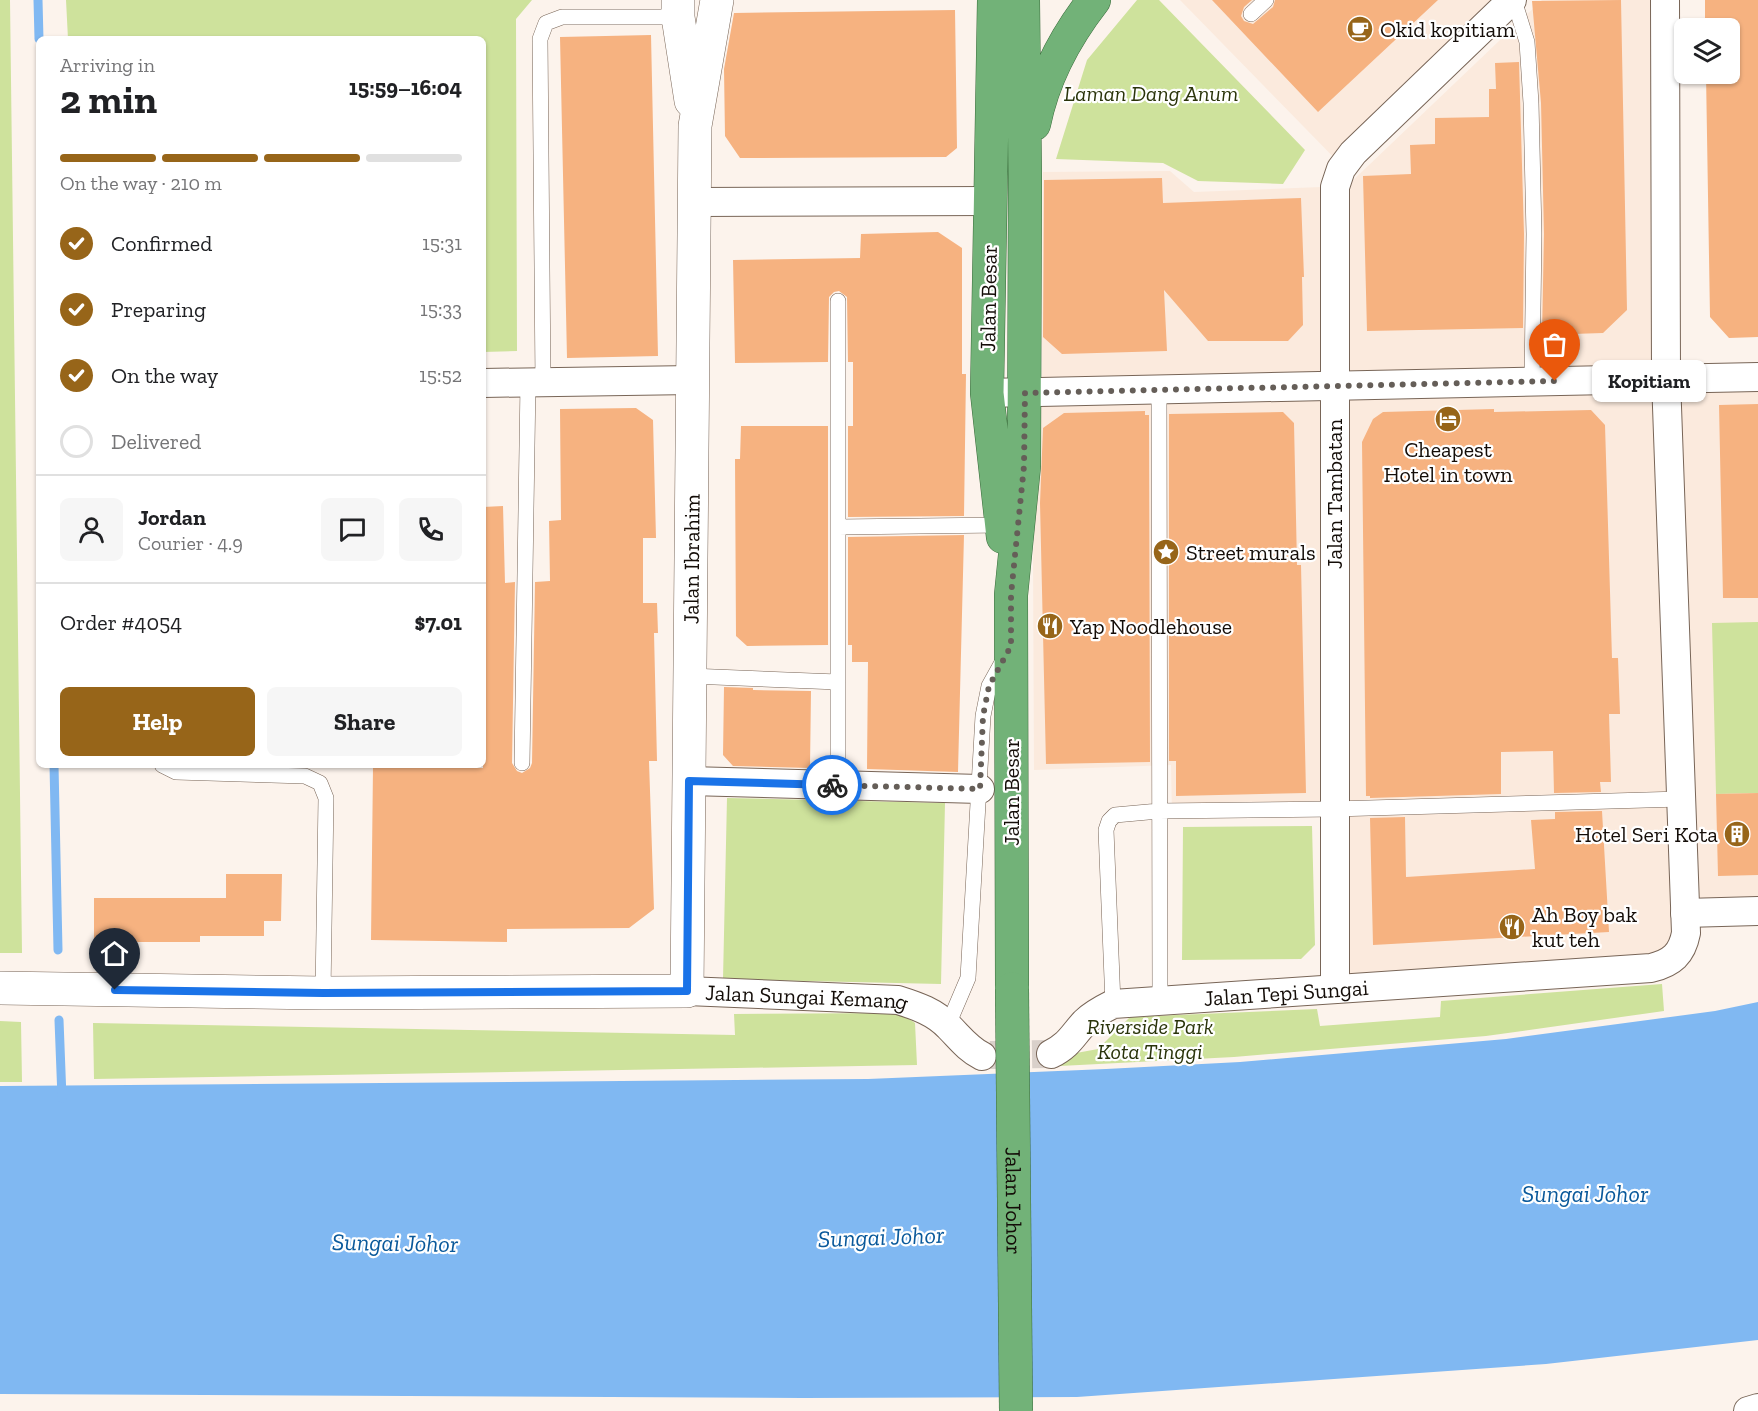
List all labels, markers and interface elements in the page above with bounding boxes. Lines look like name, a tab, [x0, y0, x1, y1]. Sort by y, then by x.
cafe icon: Okid kopitiam	[1345, 14, 1375, 44]
place label: Okid kopitiam	[1380, 16, 1515, 43]
map controls	[1674, 18, 1740, 84]
button: layers	[1674, 18, 1740, 84]
text: Arriving in	[60, 53, 155, 77]
text: 15:59–16:04	[349, 74, 462, 101]
text: 2 min	[60, 76, 157, 123]
park label: Laman Dang Anum	[1064, 80, 1238, 107]
text: On the way · 210 m	[60, 171, 222, 195]
icon: check	[60, 227, 93, 260]
text: Confirmed	[111, 230, 212, 257]
text: 15:31	[422, 231, 462, 255]
street label: Jalan Besar	[974, 244, 1003, 352]
icon: check	[60, 293, 93, 326]
text: Preparing	[111, 296, 206, 323]
text: 15:33	[420, 297, 462, 321]
pin	[1529, 319, 1580, 381]
icon: bag	[1538, 328, 1571, 361]
icon: check	[60, 359, 93, 392]
callout: Kopitiam	[1591, 360, 1705, 402]
text: On the way	[111, 362, 218, 389]
text: 15:52	[419, 363, 462, 387]
text: Kopitiam	[1608, 369, 1690, 393]
hotel icon: Cheapest Hotel in town	[1433, 404, 1463, 434]
street label: Jalan Tambatan	[1321, 419, 1348, 569]
text: Delivered	[111, 428, 201, 455]
place label: Cheapest Hotel in town	[1383, 436, 1513, 488]
street label: Jalan Ibrahim	[677, 494, 706, 624]
button: person	[60, 498, 123, 561]
button: chat	[321, 498, 384, 561]
button: phone	[399, 498, 462, 561]
text: Jordan	[138, 504, 206, 531]
text: Courier · 4.9	[138, 531, 243, 555]
place icon: Street murals	[1151, 537, 1181, 567]
place label: Street murals	[1186, 539, 1316, 566]
text: Order #4054	[60, 609, 182, 636]
text: $7.01	[415, 609, 462, 636]
restaurant icon: Yap Noodlehouse	[1035, 611, 1065, 641]
place label: Yap Noodlehouse	[1069, 613, 1232, 640]
button: Help	[60, 687, 255, 756]
button: Share	[267, 687, 462, 756]
street label: Jalan Besar	[998, 738, 1025, 846]
courier	[802, 755, 862, 815]
icon: bike	[816, 769, 849, 802]
building icon: Hotel Seri Kota	[1722, 819, 1752, 849]
place label: Hotel Seri Kota	[1575, 821, 1718, 848]
place label: Ah Boy bak kut teh	[1532, 901, 1638, 953]
restaurant icon: Ah Boy bak kut teh	[1497, 912, 1527, 942]
pin	[89, 928, 140, 990]
icon: home	[98, 937, 131, 970]
street label: Jalan Tepi Sungai	[1203, 974, 1369, 1012]
street label: Jalan Sungai Kemang	[705, 979, 912, 1016]
park label: Riverside Park Kota Tinggi	[1086, 1013, 1214, 1065]
street label: Jalan Johor	[1000, 1147, 1028, 1255]
water label: Sungai Johor	[1522, 1179, 1649, 1208]
water label: Sungai Johor	[817, 1220, 945, 1253]
water label: Sungai Johor	[332, 1227, 459, 1258]

